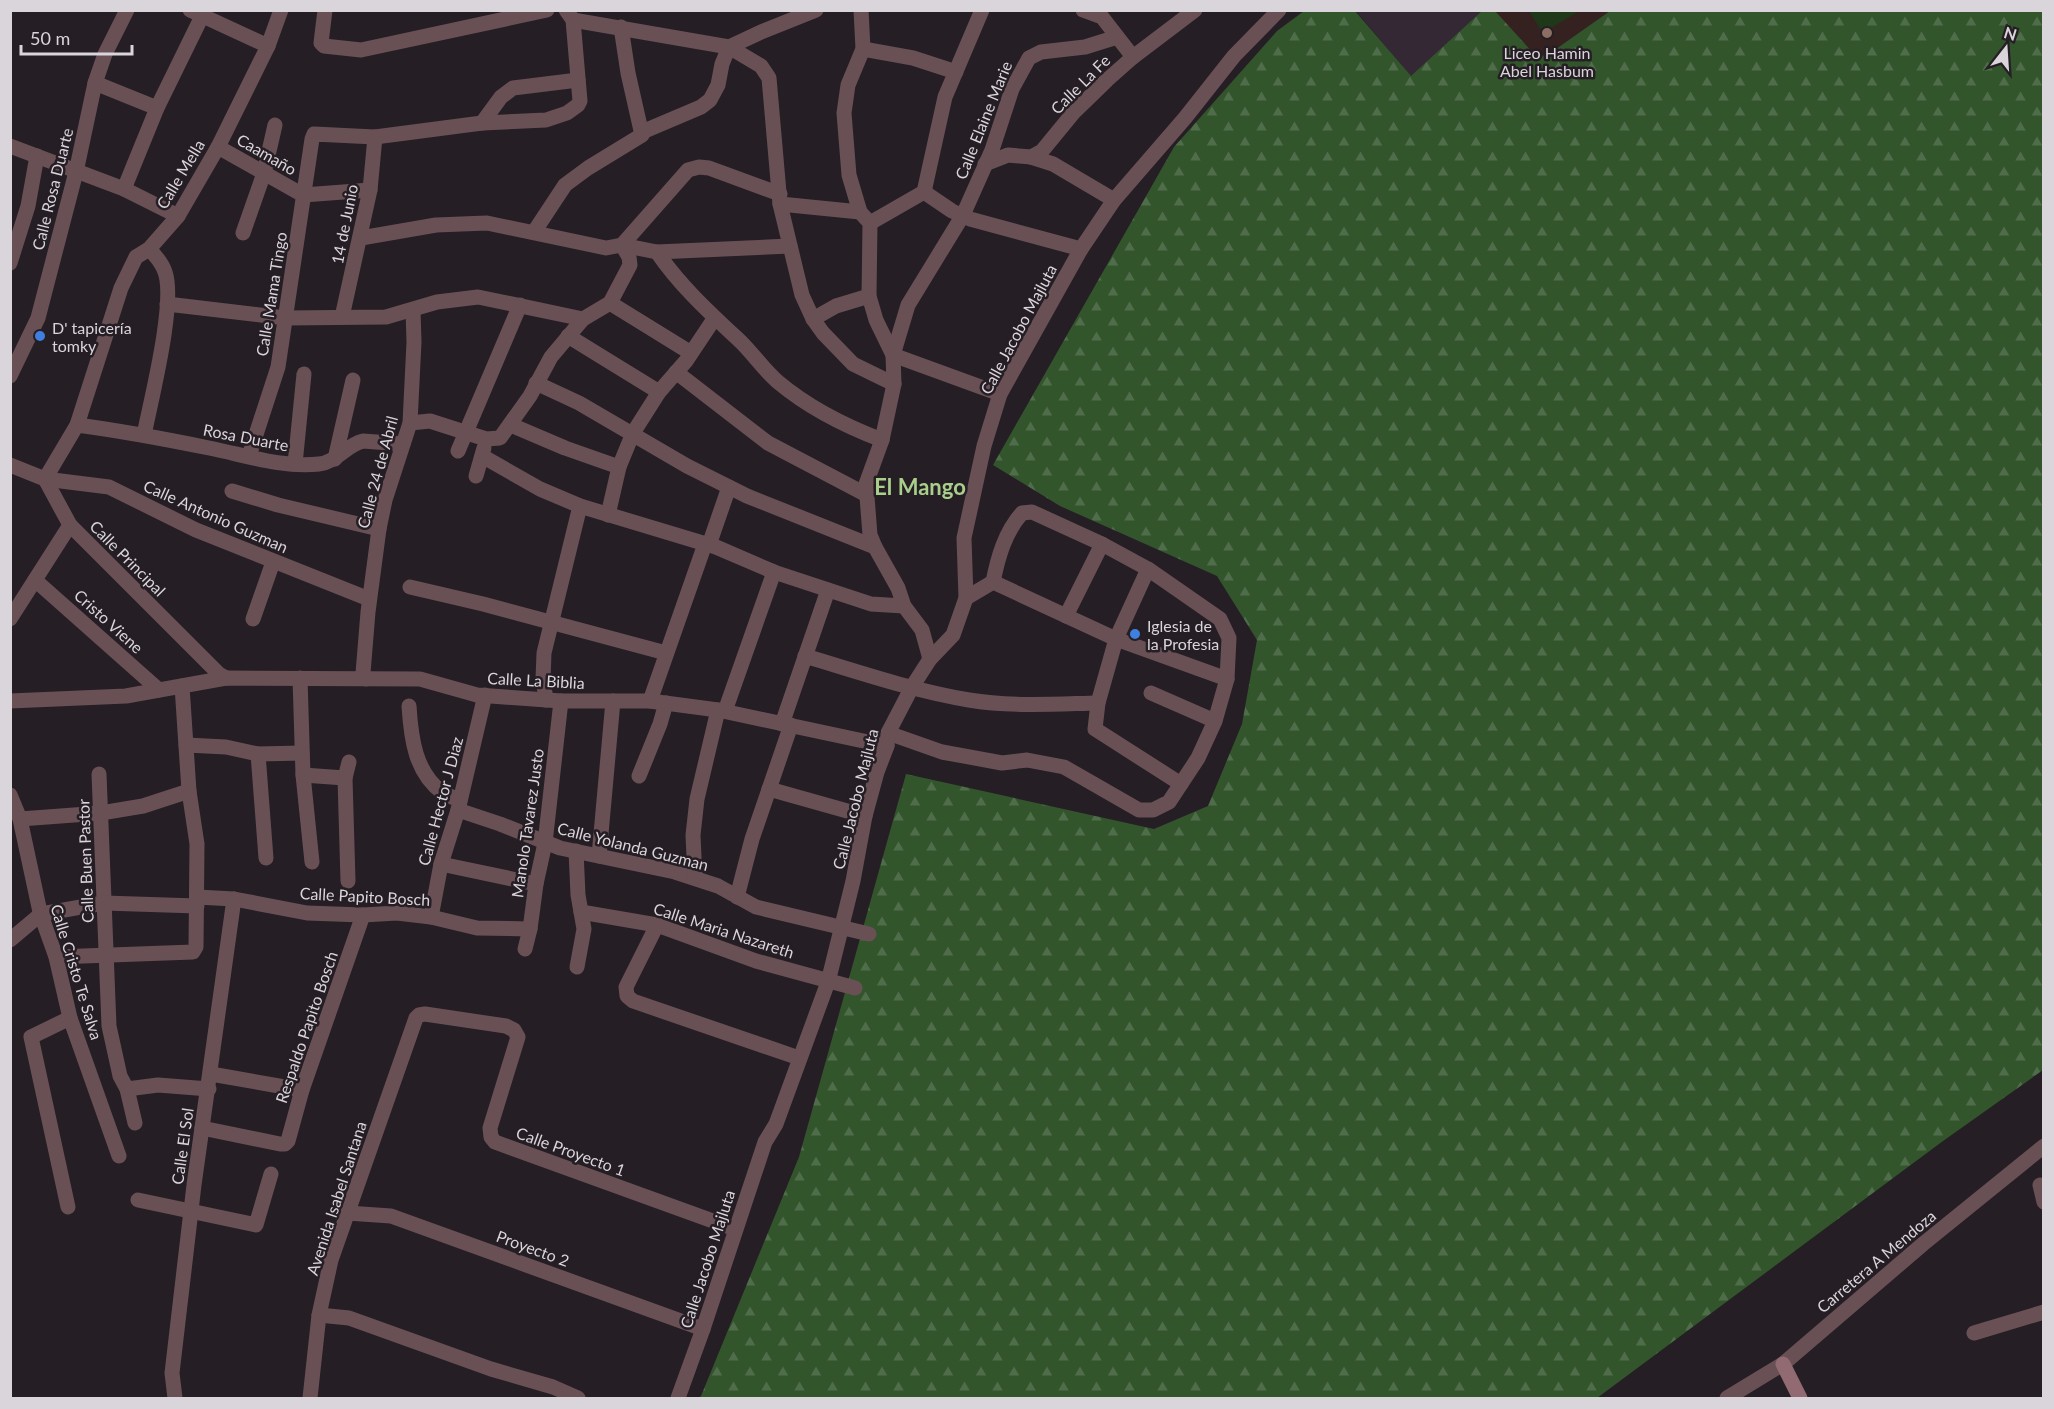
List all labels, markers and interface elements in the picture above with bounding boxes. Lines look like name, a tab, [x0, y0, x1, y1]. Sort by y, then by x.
scale bar	[21, 18, 132, 56]
north arrow	[1976, 18, 2036, 78]
text: N	[2002, 22, 2019, 44]
marker: Liceo Hamin Abel Hasbum	[1540, 26, 1554, 40]
text: 50 m	[30, 27, 70, 49]
place label: Liceo Hamin Abel Hasbum	[1500, 43, 1594, 80]
street label: Calle La Fe	[1046, 50, 1114, 118]
street label: Calle Elaine Marie	[951, 58, 1015, 182]
street label: Calle Rosa Duarte	[28, 126, 76, 252]
street label: Caamaño	[234, 129, 300, 179]
street label: Calle Mella	[152, 136, 208, 212]
street label: 14 de Junio	[327, 182, 361, 266]
street label: Calle Mama Tingo	[252, 231, 290, 357]
street label: Calle Jacobo Majluta	[976, 261, 1060, 397]
place label: D' tapicería tomky	[52, 318, 132, 355]
marker: D' tapicería tomky	[33, 329, 47, 343]
street label: Calle 24 de Abril	[353, 414, 401, 530]
street label: Rosa Duarte	[202, 419, 290, 455]
district label: El Mango	[874, 473, 966, 500]
street label: Calle Antonio Guzman	[141, 476, 291, 556]
street label: Calle Principal	[86, 516, 170, 600]
street label: Cristo Viene	[71, 585, 147, 657]
place label: Iglesia de la Profesia	[1147, 616, 1219, 653]
marker: Iglesia de la Profesia	[1128, 627, 1142, 641]
street label: Calle La Biblia	[487, 668, 585, 692]
street label: Calle Jacobo Majluta	[828, 727, 882, 871]
street label: Calle Hector J Diaz	[414, 735, 466, 867]
street label: Manolo Tavarez Justo	[507, 747, 547, 899]
street label: Calle Buen Pastor	[73, 798, 97, 923]
street label: Calle Yolanda Guzman	[556, 818, 710, 874]
street label: Calle Papito Bosch	[299, 883, 431, 909]
street label: Calle Maria Nazareth	[651, 898, 797, 962]
street label: Calle Cristo Te Salva	[47, 902, 107, 1042]
street label: Respaldo Papito Bosch	[271, 949, 341, 1105]
street label: Calle El Sol	[167, 1106, 197, 1186]
street label: Avenida Isabel Santana	[302, 1119, 370, 1277]
street label: Calle Proyecto 1	[514, 1122, 628, 1180]
street label: Calle Jacobo Majluta	[676, 1188, 738, 1330]
street label: Carretera A Mendoza	[1813, 1206, 1939, 1316]
street label: Proyecto 2	[494, 1226, 572, 1270]

